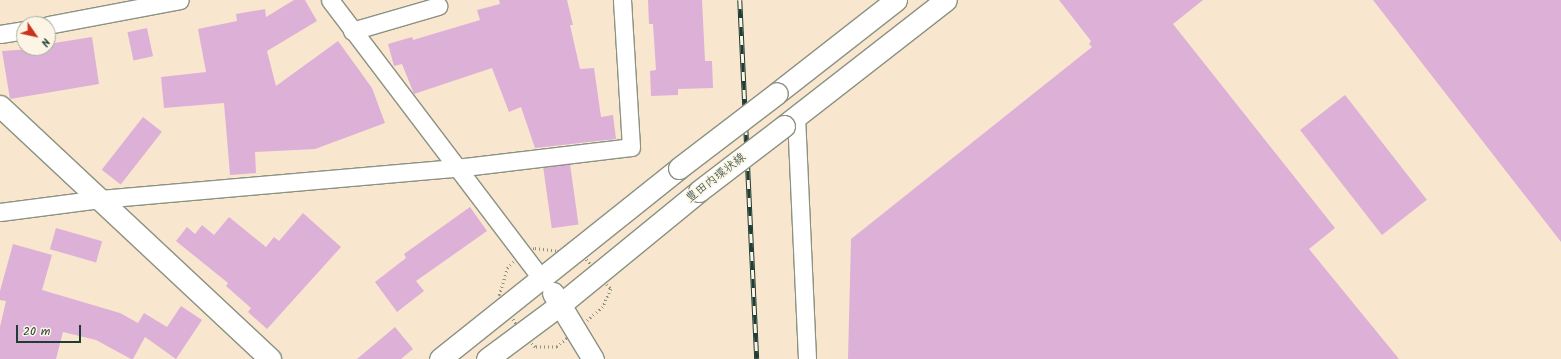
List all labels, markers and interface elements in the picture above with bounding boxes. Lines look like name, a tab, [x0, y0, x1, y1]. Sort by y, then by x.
north arrow	[16, 16, 56, 56]
text: N	[36, 34, 55, 50]
street label: 豊田内環状線	[683, 150, 749, 206]
scale bar	[18, 317, 83, 343]
text: 20 m	[23, 322, 50, 341]

